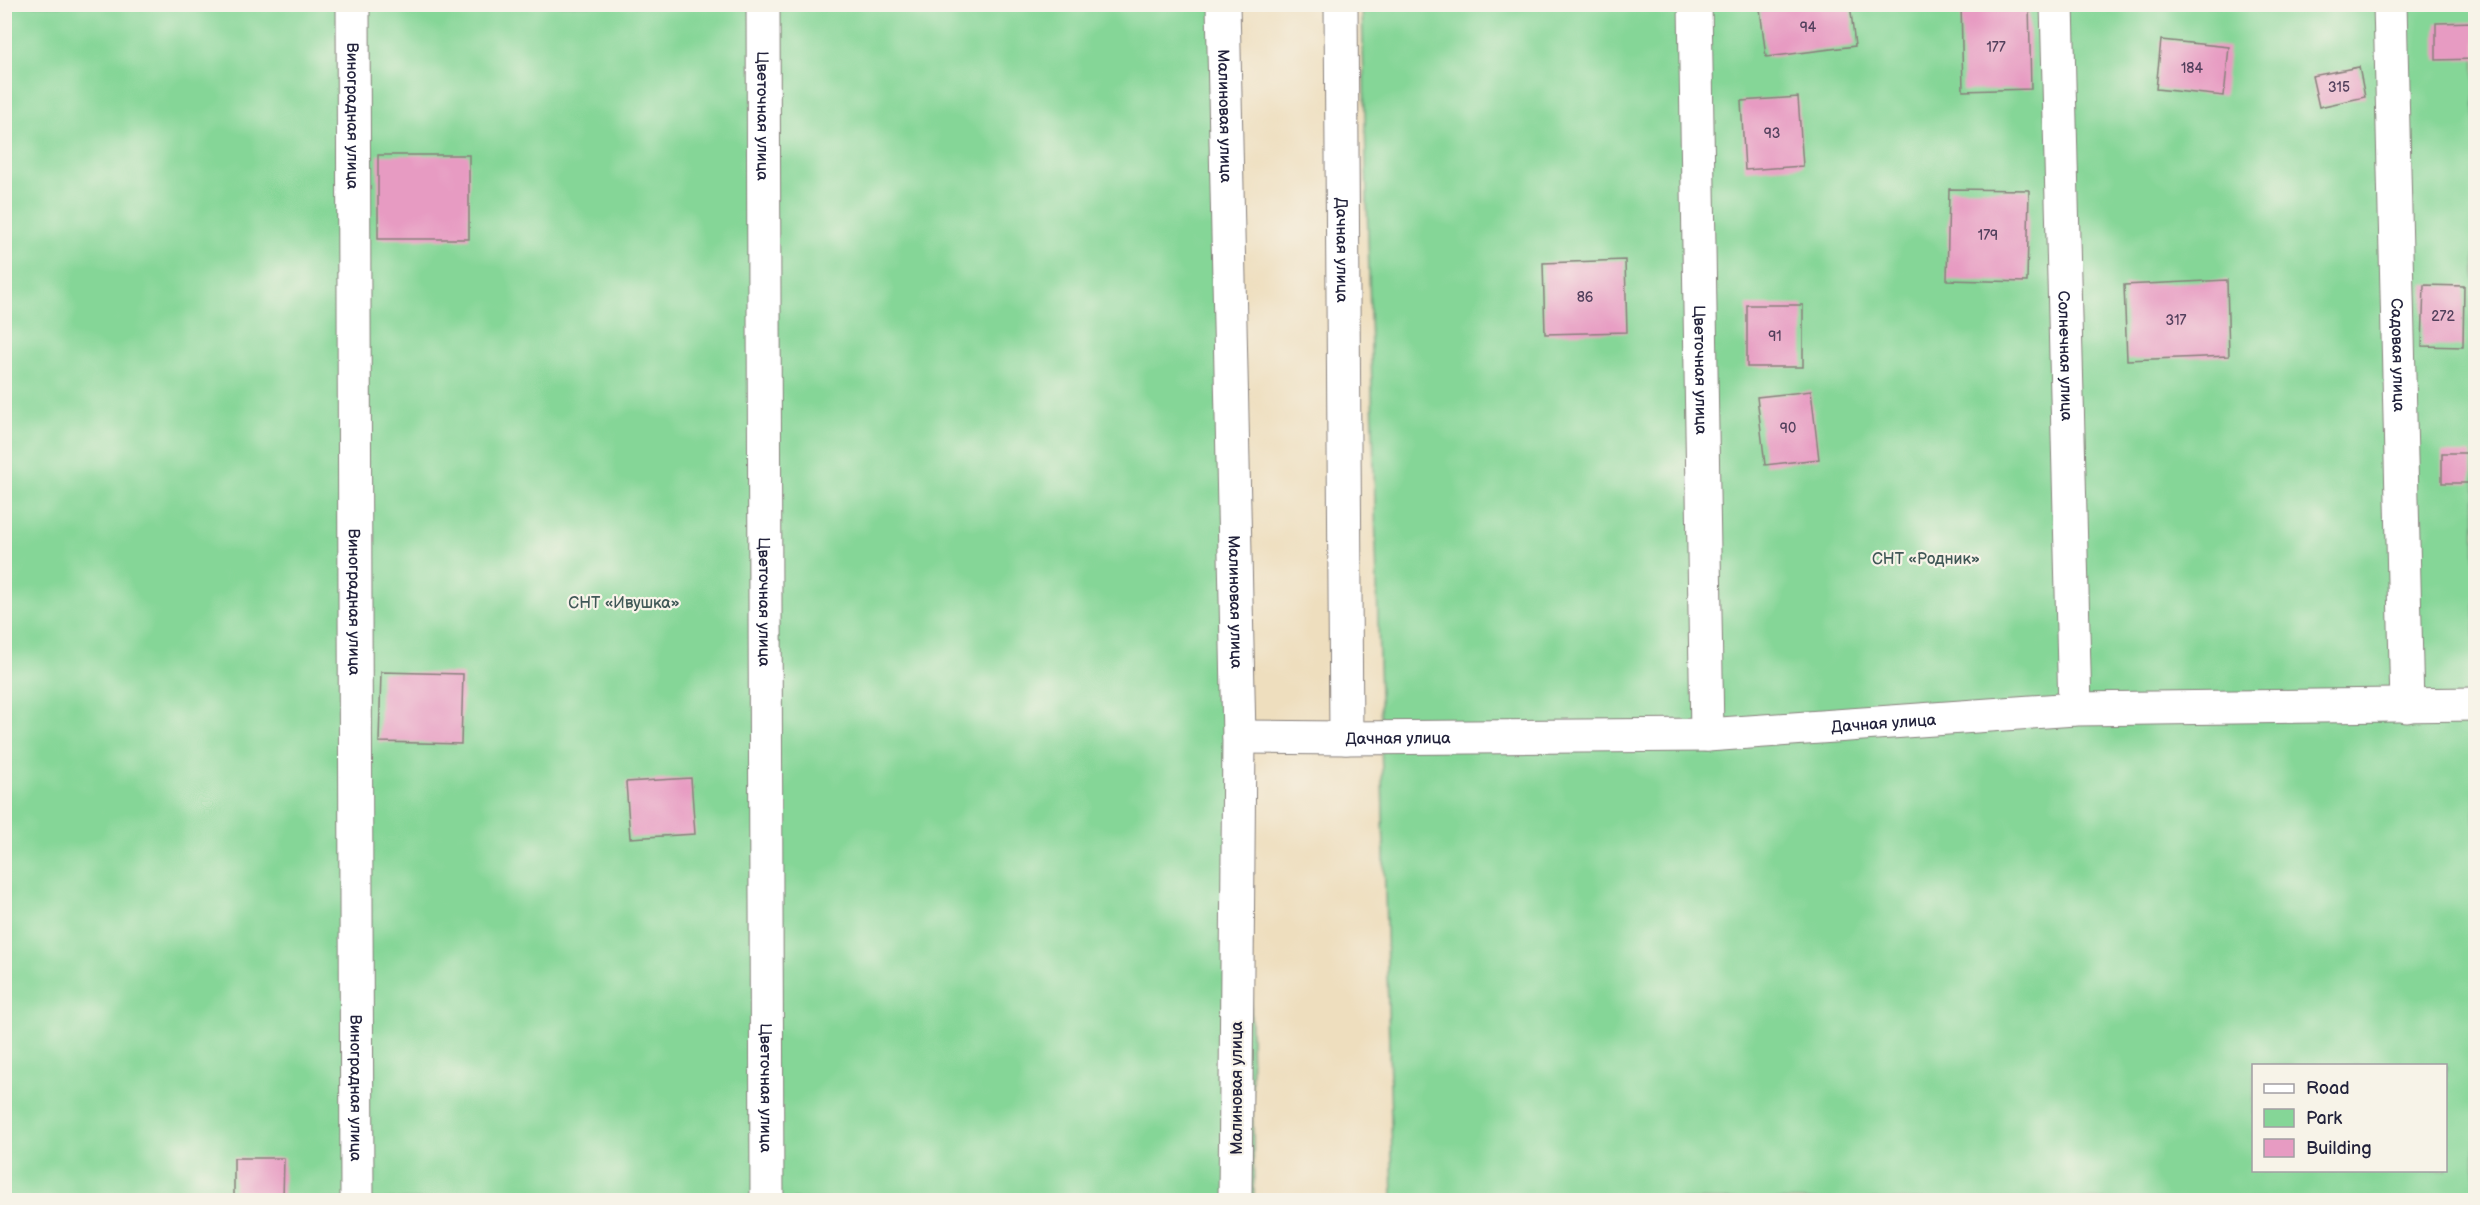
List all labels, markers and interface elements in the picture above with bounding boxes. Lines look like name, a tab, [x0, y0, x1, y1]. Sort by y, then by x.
house number: 94	[1800, 19, 1817, 36]
house number: 177	[1986, 39, 2006, 56]
street label: Виноградная улица	[342, 42, 362, 190]
street label: Малиновая улица	[1213, 49, 1235, 184]
street label: Цветочная улица	[752, 51, 772, 181]
house number: 184	[2181, 60, 2204, 77]
house number: 315	[2328, 79, 2350, 96]
house number: 93	[1764, 125, 1780, 142]
street label: Дачная улица	[1331, 197, 1351, 303]
house number: 179	[1978, 227, 1998, 244]
house number: 86	[1577, 289, 1594, 306]
street label: Солнечная улица	[2053, 290, 2076, 422]
street label: Садовая улица	[2386, 298, 2408, 413]
street label: Цветочная улица	[1689, 305, 1710, 435]
house number: 272	[2431, 308, 2455, 325]
house number: 317	[2166, 312, 2187, 329]
house number: 91	[1768, 328, 1782, 345]
house number: 90	[1780, 420, 1796, 437]
street label: Виноградная улица	[344, 528, 363, 676]
street label: Малиновая улица	[1224, 535, 1246, 669]
street label: Цветочная улица	[754, 537, 773, 667]
park label: СНТ «Родник»	[1872, 550, 1980, 569]
park label: СНТ «Ивушка»	[568, 594, 680, 613]
street label: Дачная улица	[1831, 711, 1937, 737]
street label: Дачная улица	[1345, 729, 1451, 749]
street label: Виноградная улица	[345, 1014, 365, 1162]
street label: Малиновая улица	[1228, 1021, 1247, 1155]
street label: Цветочная улица	[755, 1023, 775, 1153]
legend	[2252, 1064, 2447, 1172]
text: Road	[2306, 1078, 2350, 1099]
text: Park	[2306, 1108, 2342, 1129]
text: Building	[2306, 1138, 2372, 1159]

